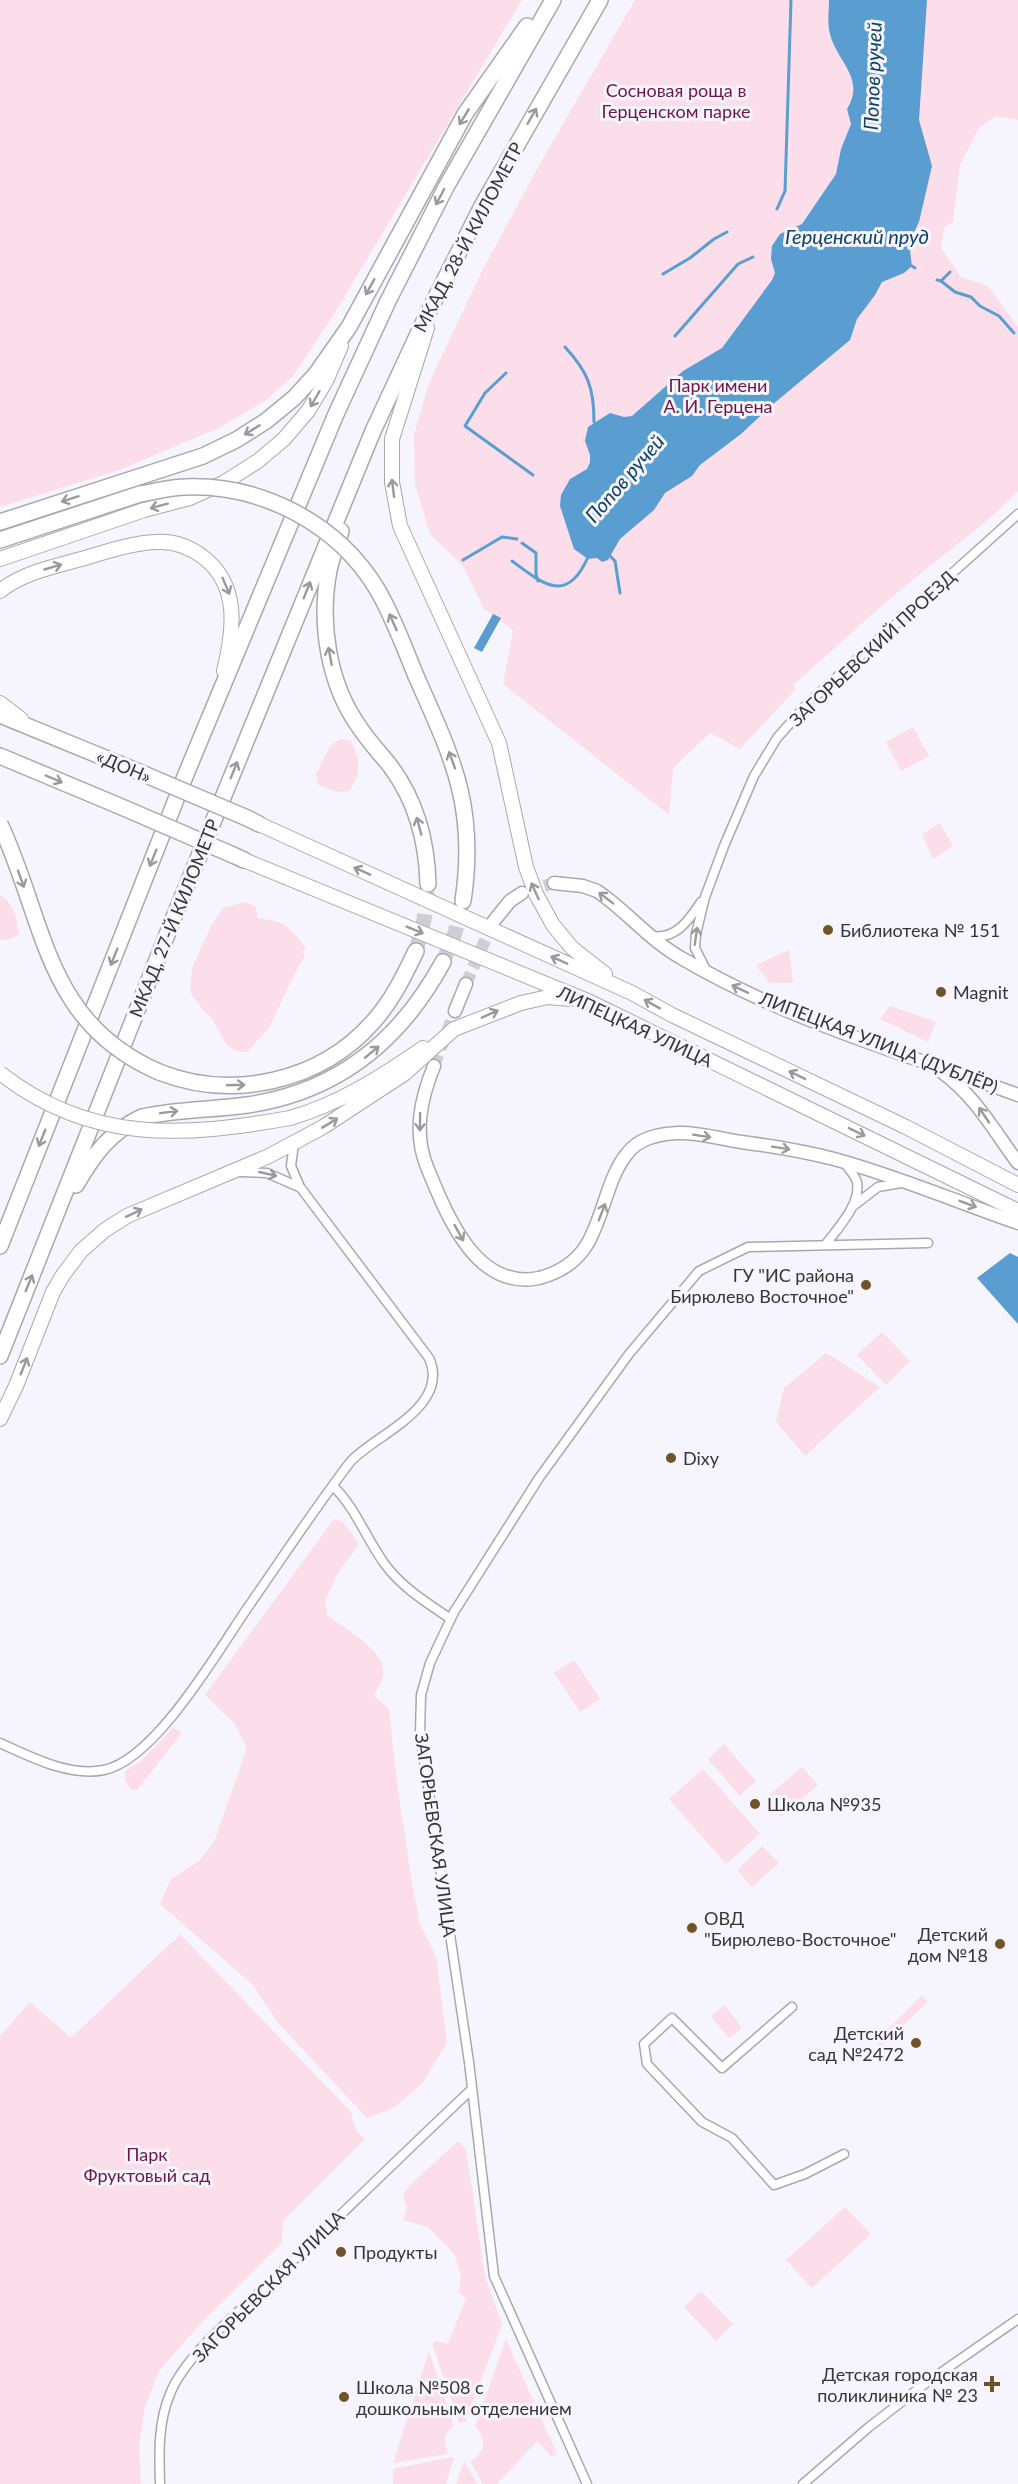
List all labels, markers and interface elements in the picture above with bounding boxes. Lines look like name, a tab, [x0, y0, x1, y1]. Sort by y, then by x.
water label: Попов ручей	[858, 21, 886, 131]
park label: Сосновая роща в Герценском парке	[601, 79, 751, 122]
one-way arrow	[458, 108, 470, 125]
one-way arrow	[527, 108, 539, 125]
street label: МКАД, 28-Й КИЛОМЕТР	[409, 138, 528, 336]
one-way arrow	[434, 187, 446, 205]
water label: Герценский пруд	[785, 224, 929, 248]
one-way arrow	[364, 278, 375, 296]
park label: Парк имени А. И. Герцена	[663, 374, 773, 417]
one-way arrow	[309, 390, 321, 407]
one-way arrow	[244, 424, 261, 436]
water label: Попов ручей	[579, 429, 669, 527]
one-way arrow	[387, 478, 398, 498]
one-way arrow	[61, 495, 80, 506]
one-way arrow	[149, 501, 168, 513]
one-way arrow	[43, 561, 62, 572]
street label: ЗАГОРЬЕВСКИЙ ПРОЕЗД	[784, 565, 960, 731]
one-way arrow	[221, 576, 232, 595]
one-way arrow	[302, 581, 313, 599]
one-way arrow	[387, 614, 398, 632]
one-way arrow	[324, 646, 335, 666]
street label: «ДОН»	[93, 745, 155, 787]
one-way arrow	[446, 751, 457, 770]
one-way arrow	[229, 762, 240, 780]
one-way arrow	[45, 774, 63, 785]
street label: МКАД, 27-Й КИЛОМЕТР	[124, 816, 224, 1020]
one-way arrow	[413, 817, 425, 836]
one-way arrow	[147, 848, 158, 867]
one-way arrow	[354, 864, 372, 876]
one-way arrow	[16, 869, 27, 888]
one-way arrow	[529, 883, 541, 901]
one-way arrow	[598, 892, 614, 905]
place label: Библиотека № 151	[840, 919, 1000, 941]
marker: Библиотека № 151	[821, 923, 835, 937]
one-way arrow	[405, 925, 423, 936]
one-way arrow	[691, 927, 702, 946]
one-way arrow	[108, 947, 119, 966]
one-way arrow	[551, 954, 569, 965]
street label: ЛИПЕЦКАЯ УЛИЦА	[553, 980, 717, 1072]
place label: Magnit	[953, 981, 1009, 1003]
one-way arrow	[732, 982, 750, 994]
marker: Magnit	[934, 985, 948, 999]
street label: ЛИПЕЦКАЯ УЛИЦА (ДУБЛЁР)	[756, 986, 1001, 1098]
one-way arrow	[643, 998, 661, 1009]
one-way arrow	[481, 1008, 499, 1019]
one-way arrow	[364, 1045, 380, 1058]
one-way arrow	[788, 1069, 806, 1081]
one-way arrow	[226, 1080, 246, 1091]
one-way arrow	[159, 1107, 179, 1118]
one-way arrow	[978, 1107, 991, 1124]
one-way arrow	[414, 1112, 426, 1132]
one-way arrow	[322, 1116, 339, 1128]
one-way arrow	[847, 1127, 865, 1138]
one-way arrow	[36, 1129, 47, 1147]
one-way arrow	[692, 1130, 711, 1141]
one-way arrow	[771, 1142, 791, 1153]
one-way arrow	[258, 1168, 277, 1180]
one-way arrow	[958, 1199, 977, 1210]
one-way arrow	[597, 1203, 608, 1222]
one-way arrow	[125, 1206, 143, 1218]
one-way arrow	[454, 1224, 466, 1241]
place label: ГУ "ИС района Бирюлево Восточное"	[670, 1264, 854, 1307]
one-way arrow	[24, 1274, 35, 1292]
marker: ГУ "ИС района Бирюлево Восточное"	[859, 1278, 873, 1292]
one-way arrow	[19, 1357, 30, 1375]
place label: Dixy	[683, 1447, 720, 1469]
marker: Dixy	[664, 1451, 678, 1465]
street label: ЗАГОРЬЕВСКАЯ УЛИЦА	[411, 1732, 461, 1939]
place label: Школа №935	[767, 1793, 881, 1815]
marker: Школа №935	[748, 1797, 762, 1811]
place label: ОВД "Бирюлево-Восточное"	[704, 1907, 897, 1950]
marker: ОВД "Бирюлево-Восточное"	[685, 1921, 699, 1935]
place label: Детский дом №18	[908, 1923, 988, 1966]
marker: Детский дом №18	[993, 1937, 1007, 1951]
place label: Детский сад №2472	[808, 2022, 904, 2065]
marker: Детский сад №2472	[909, 2036, 923, 2050]
park label: Парк Фруктовый сад	[84, 2143, 210, 2186]
street label: ЗАГОРЬЕВСКАЯ УЛИЦА	[187, 2205, 349, 2367]
place label: Продукты	[353, 2241, 437, 2263]
marker: Продукты	[334, 2245, 348, 2259]
place label: Детская городская поликлиника № 23	[817, 2363, 978, 2406]
marker: Детская городская поликлиника № 23	[983, 2375, 1001, 2393]
place label: Школа №508 с дошкольным отделением	[356, 2376, 572, 2419]
marker: Школа №508 с дошкольным отделением	[337, 2390, 351, 2404]

